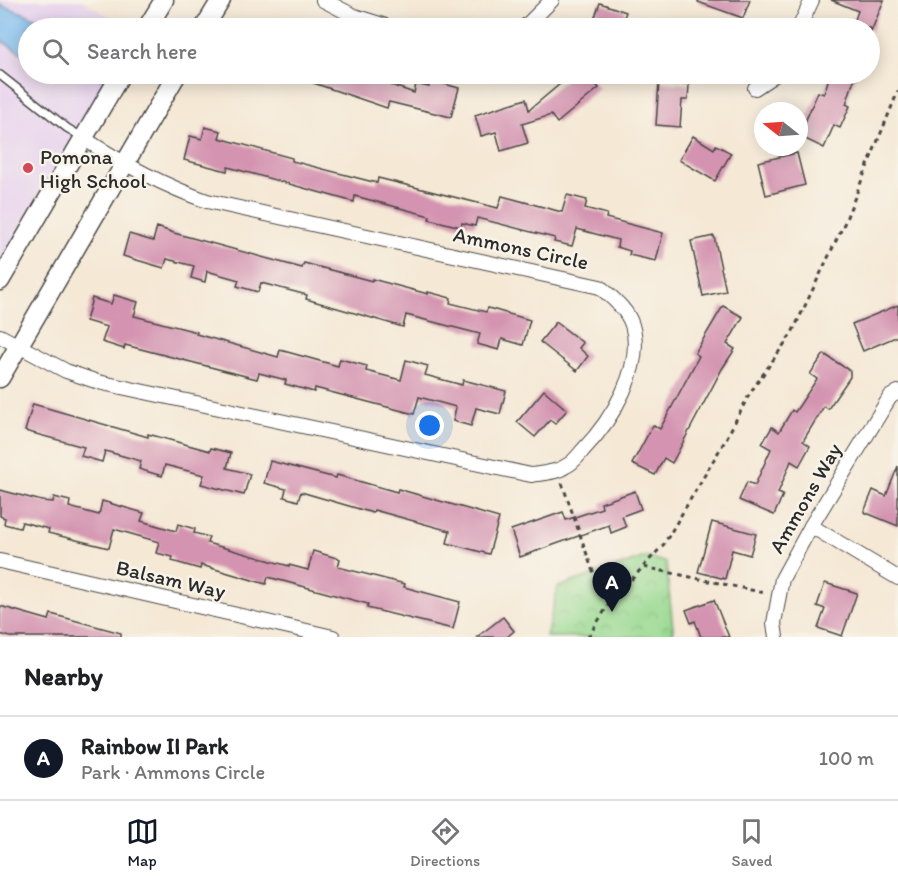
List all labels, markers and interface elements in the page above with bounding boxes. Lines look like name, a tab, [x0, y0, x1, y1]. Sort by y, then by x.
search box	[18, 18, 880, 84]
icon: search	[39, 35, 72, 68]
text: Search here	[87, 38, 197, 65]
north arrow	[754, 102, 808, 156]
place label: Pomona High School	[40, 144, 147, 193]
marker: Pomona High School	[21, 161, 35, 175]
street label: Ammons Circle	[451, 221, 591, 275]
your location	[415, 411, 444, 440]
street label: Ammons Way	[763, 438, 847, 557]
street label: Balsam Way	[114, 554, 228, 604]
pin: A	[592, 562, 632, 612]
text: Nearby	[24, 660, 103, 692]
text: Rainbow II Park	[81, 733, 229, 760]
text: A	[37, 746, 50, 770]
text: 100 m	[819, 746, 874, 770]
text: Park · Ammons Circle	[81, 760, 265, 784]
tab: Map	[126, 815, 159, 870]
tab: Directions	[410, 815, 480, 870]
tab: Saved	[732, 815, 772, 870]

